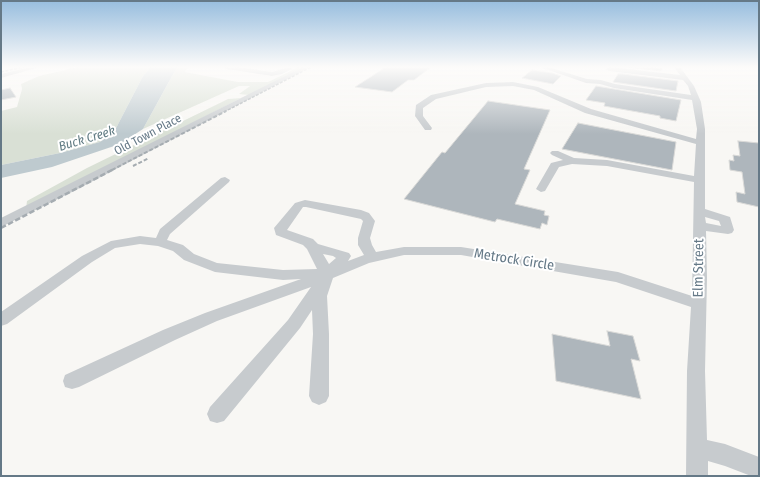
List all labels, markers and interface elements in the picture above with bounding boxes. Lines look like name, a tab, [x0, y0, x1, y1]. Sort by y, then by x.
street label: Old Town Place	[112, 111, 184, 159]
water label: Buck Creek	[57, 123, 117, 155]
street label: Elm Street	[690, 239, 708, 297]
street label: Metrock Circle	[473, 245, 555, 275]

